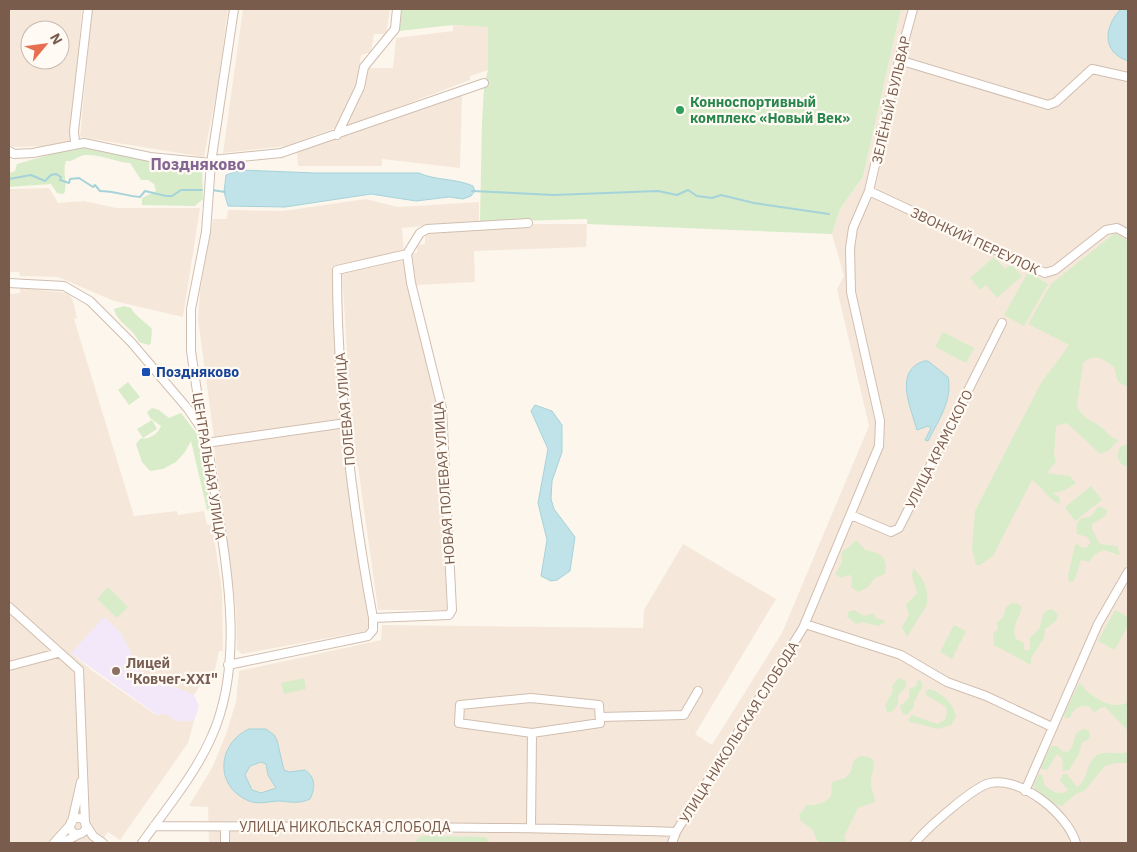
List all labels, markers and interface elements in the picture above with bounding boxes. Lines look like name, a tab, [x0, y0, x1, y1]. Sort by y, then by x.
north arrow	[20, 20, 70, 70]
text: N	[46, 30, 67, 47]
street label: ЗЕЛЁНЫЙ БУЛЬВАР	[867, 34, 914, 166]
place label: Конноспортивный комплекс «Новый Век»	[690, 93, 850, 127]
marker: Конноспортивный комплекс «Новый Век»	[674, 104, 686, 116]
district label: Поздняково	[150, 154, 246, 174]
street label: ЗВОНКИЙ ПЕРЕУЛОК	[908, 202, 1043, 279]
street label: ПОЛЕВАЯ УЛИЦА	[331, 352, 359, 466]
place label: Поздняково	[156, 363, 239, 381]
marker: Поздняково	[140, 366, 152, 378]
street label: УЛИЦА КРАМСКОГО	[901, 386, 977, 511]
street label: ЦЕНТРАЛЬНАЯ УЛИЦА	[188, 391, 230, 541]
street label: НОВАЯ ПОЛЕВАЯ УЛИЦА	[429, 401, 459, 565]
street label: УЛИЦА НИКОЛЬСКАЯ СЛОБОДА	[675, 638, 803, 826]
place label: Лицей "Ковчег-XXI"	[126, 654, 218, 688]
marker: Лицей "Ковчег-XXI"	[110, 665, 122, 677]
street label: УЛИЦА НИКОЛЬСКАЯ СЛОБОДА	[239, 818, 451, 836]

